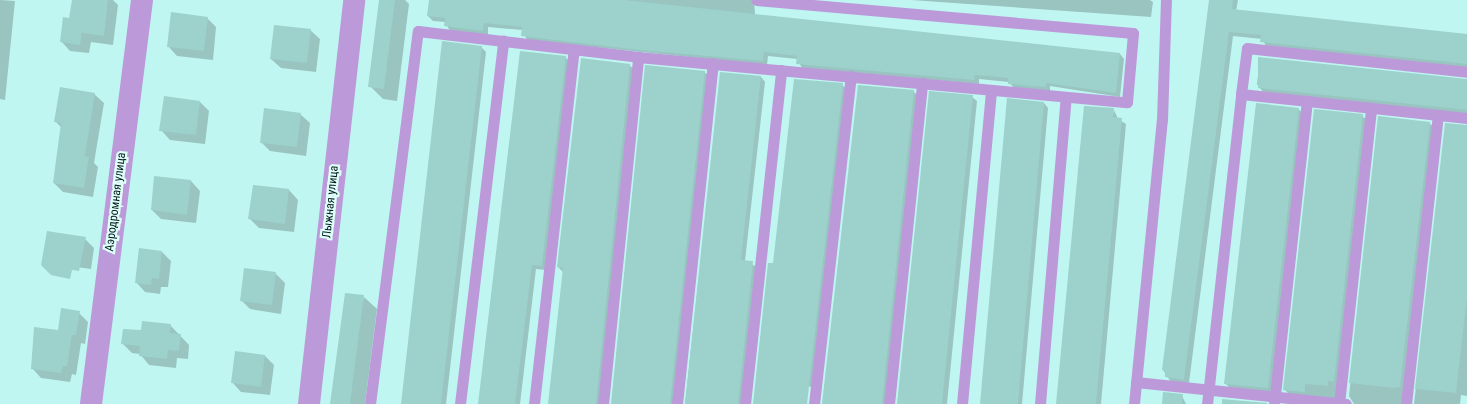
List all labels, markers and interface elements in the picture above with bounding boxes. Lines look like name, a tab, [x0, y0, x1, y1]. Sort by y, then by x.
street label: Аэродромная улица	[103, 152, 129, 252]
street label: Лыжная улица	[320, 165, 342, 239]

